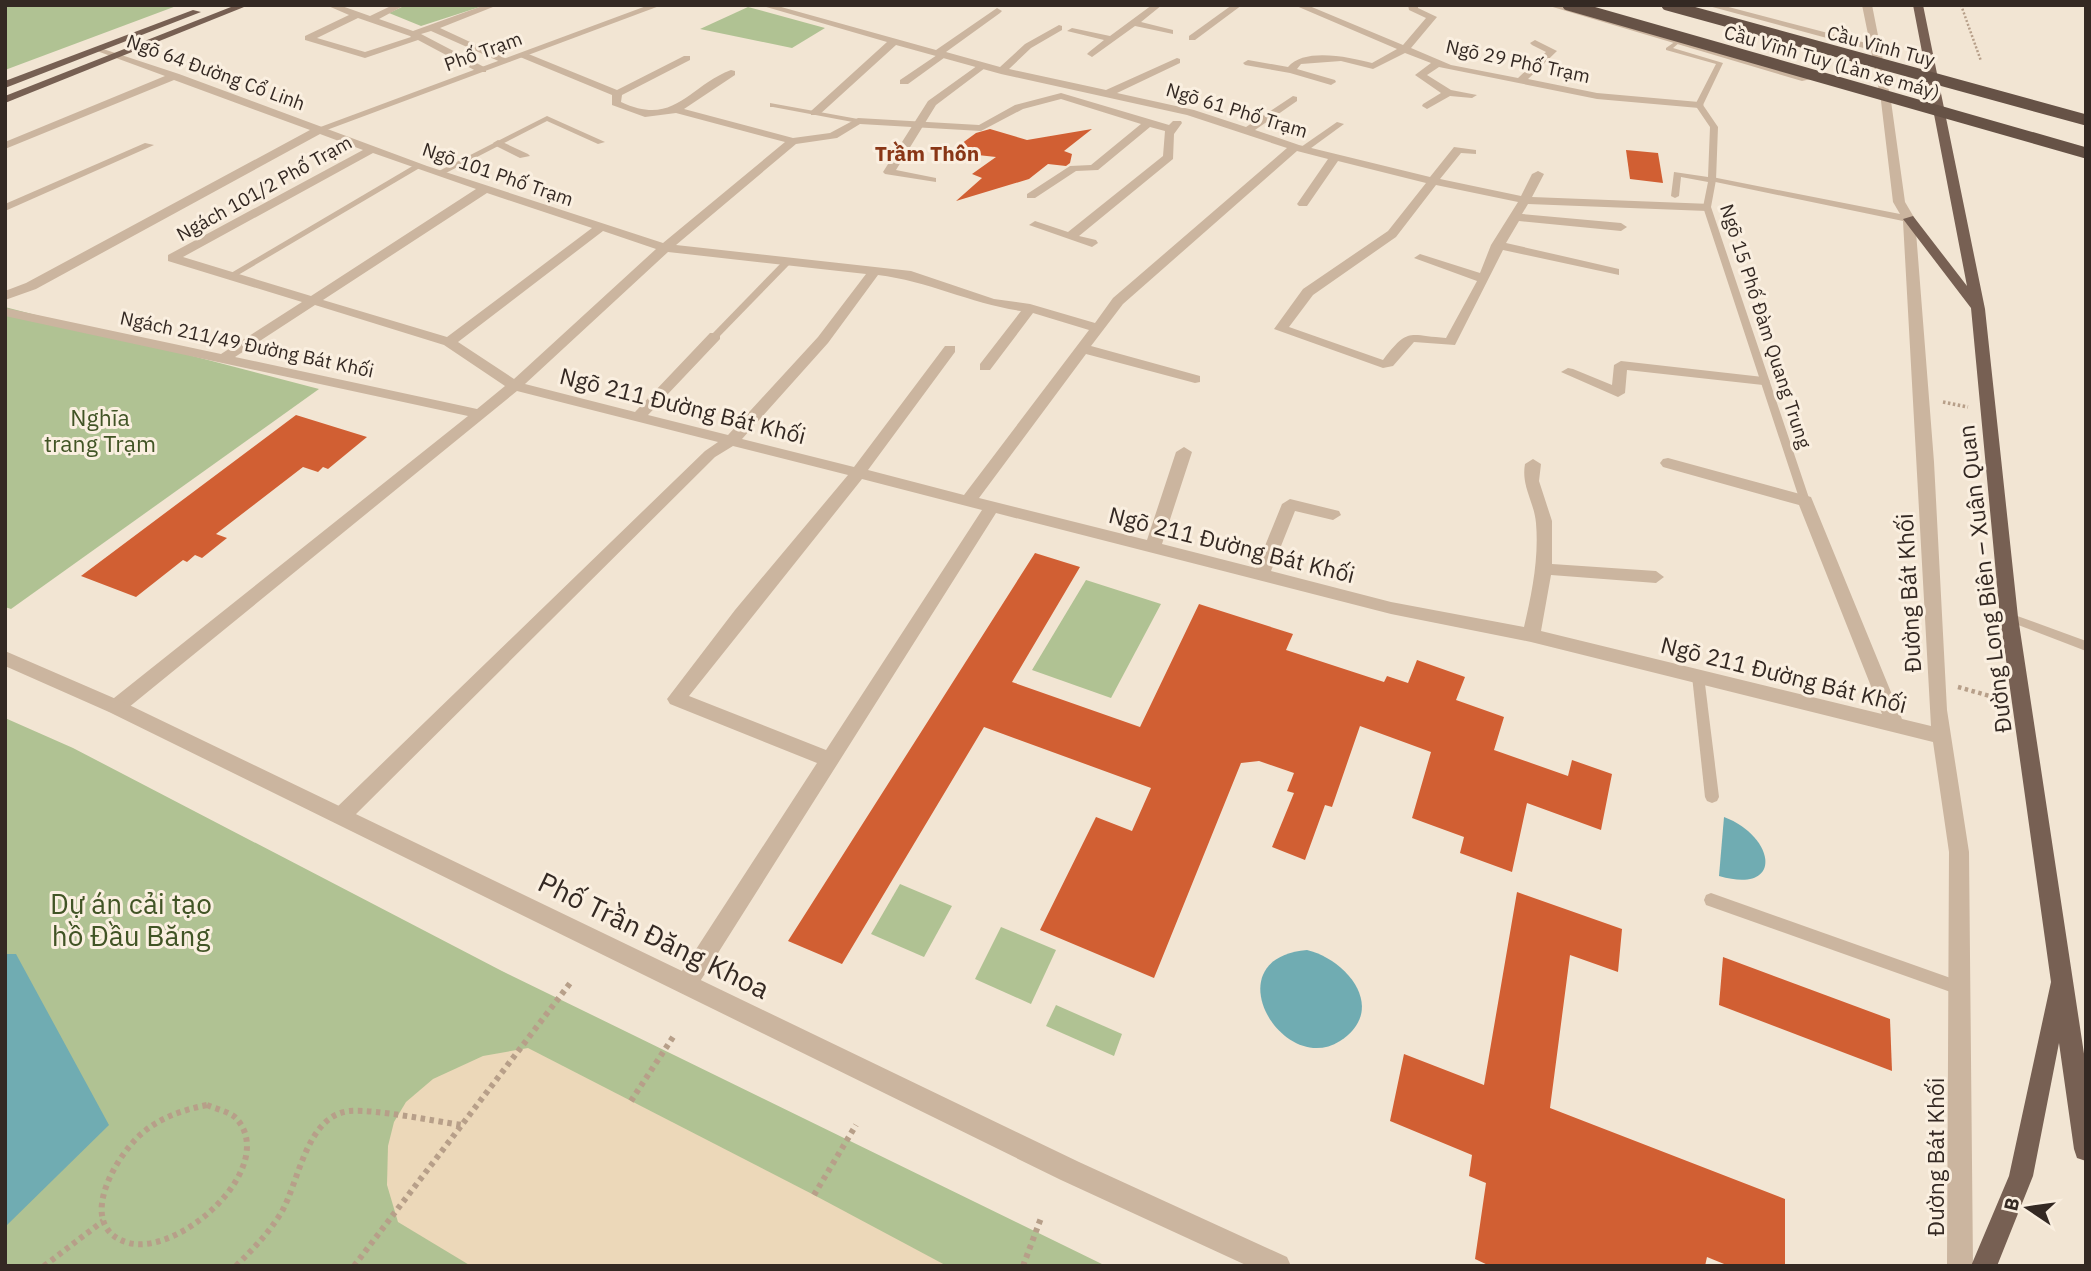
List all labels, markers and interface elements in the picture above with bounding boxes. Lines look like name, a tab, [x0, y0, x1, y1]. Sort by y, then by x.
street label: Cầu Vĩnh Tuy (Làn xe máy)	[1721, 20, 1943, 104]
street label: Cầu Vĩnh Tuy	[1824, 20, 1938, 72]
street label: Phố Trạm	[441, 26, 525, 76]
street label: Ngõ 64 Đường Cổ Linh	[124, 29, 308, 115]
street label: Ngõ 29 Phố Trạm	[1444, 34, 1592, 88]
street label: Ngõ 61 Phố Trạm	[1163, 77, 1311, 143]
street label: Ngách 101/2 Phố Trạm	[172, 130, 356, 246]
street label: Ngõ 101 Phố Trạm	[419, 137, 577, 211]
district label: Trầm Thôn	[875, 139, 979, 167]
street label: Ngõ 15 Phố Đàm Quang Trung	[1715, 201, 1817, 451]
street label: Ngách 211/49 Đường Bát Khối	[118, 305, 376, 383]
street label: Ngõ 211 Đường Bát Khối	[557, 360, 809, 450]
park label: Nghĩa trang Trạm	[44, 402, 156, 458]
street label: Đường Long Biên – Xuân Quan	[1950, 423, 2018, 735]
street label: Ngõ 211 Đường Bát Khối	[1106, 499, 1358, 589]
street label: Đường Bát Khối	[1889, 513, 1927, 673]
street label: Ngõ 211 Đường Bát Khối	[1658, 629, 1910, 719]
street label: Phố Trần Đăng Khoa	[532, 863, 776, 1007]
park label: Dự án cải tạo hồ Đầu Băng	[50, 885, 212, 954]
street label: Đường Bát Khối	[1920, 1077, 1950, 1237]
north arrow	[1993, 1173, 2063, 1243]
text: B	[1998, 1195, 2025, 1213]

